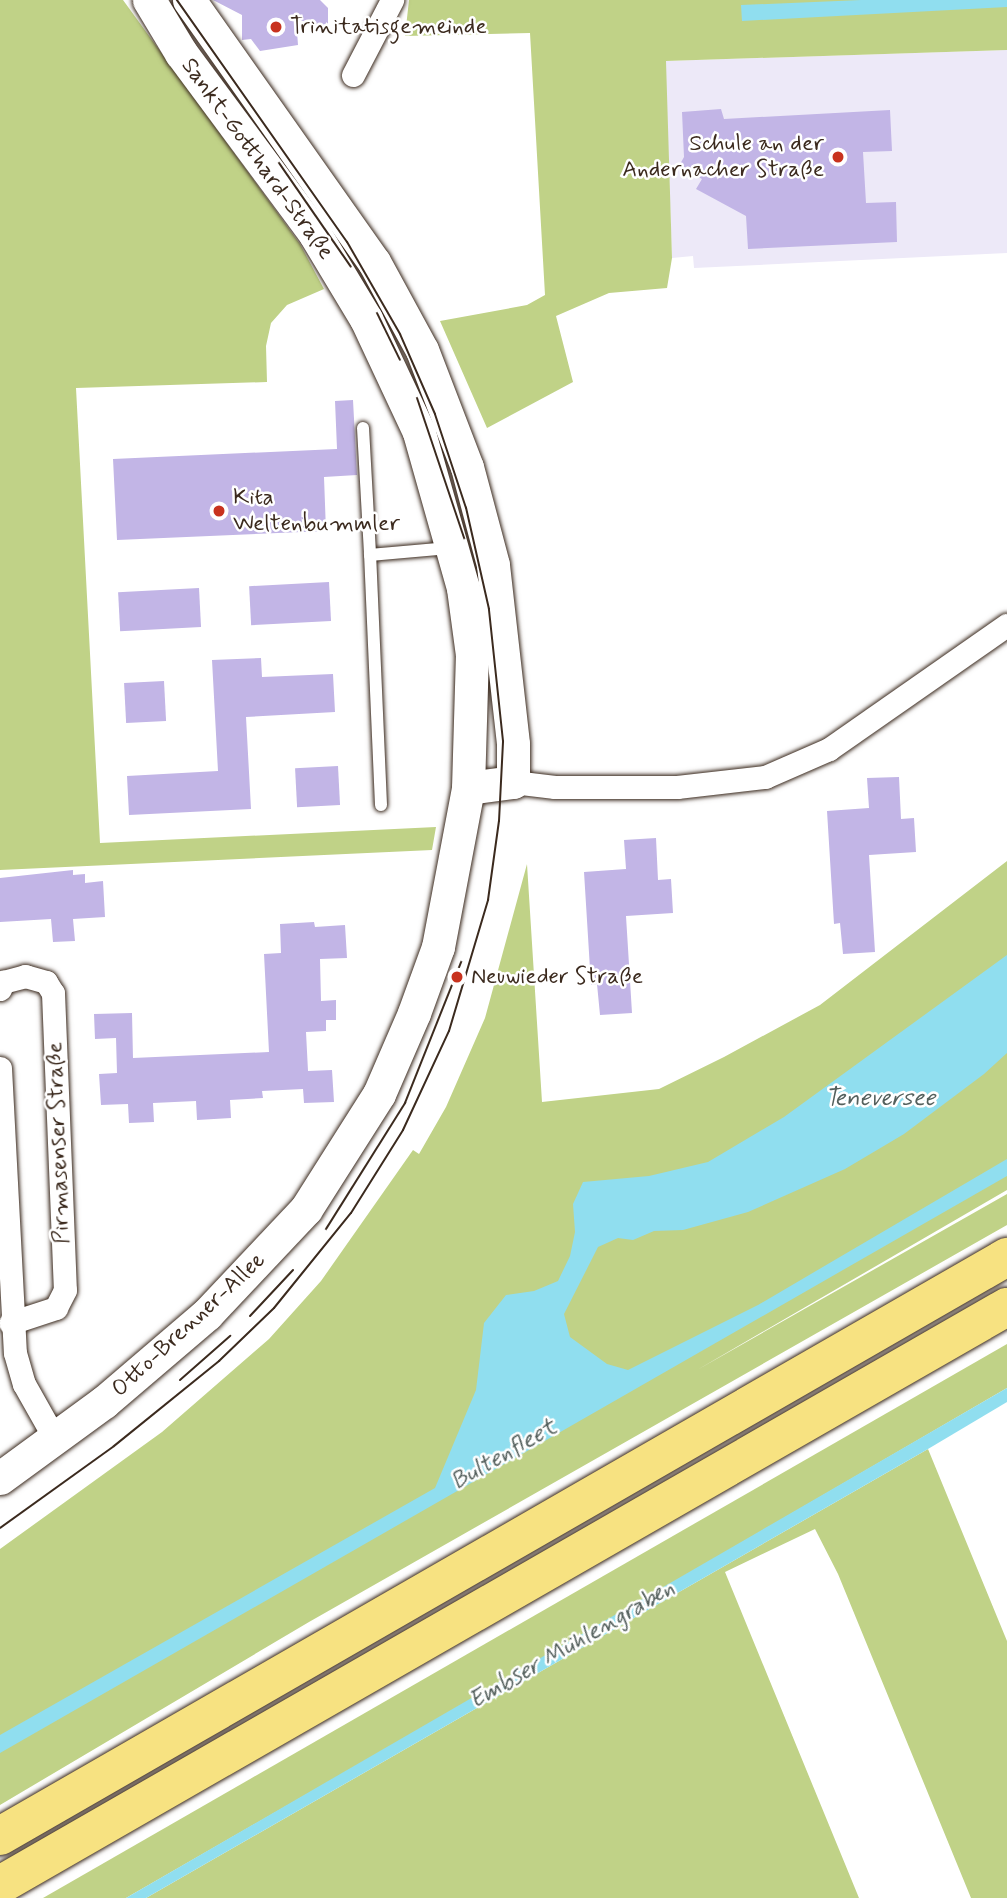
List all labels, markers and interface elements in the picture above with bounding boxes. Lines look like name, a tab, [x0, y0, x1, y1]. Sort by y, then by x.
place label: Trinitatisgemeinde	[290, 13, 487, 41]
marker: Trinitatisgemeinde	[268, 19, 284, 35]
street label: Sankt-Gotthard-Straße	[175, 53, 339, 265]
place label: Schule an der Andernacher Straße	[622, 130, 824, 184]
marker: Schule an der Andernacher Straße	[830, 149, 846, 165]
place label: Kita Weltenbummler	[233, 484, 400, 538]
marker: Kita Weltenbummler	[211, 503, 227, 519]
place label: Neuwieder Straße	[471, 963, 643, 991]
marker: Neuwieder Straße	[449, 969, 465, 985]
street label: Pirmasenser Straße	[42, 1042, 76, 1244]
water label: Teneversee	[825, 1085, 935, 1113]
street label: Otto-Brenner-Allee	[106, 1247, 272, 1403]
water label: Bultenfleet	[446, 1413, 562, 1497]
water label: Embser Mühlengraben	[465, 1575, 679, 1715]

